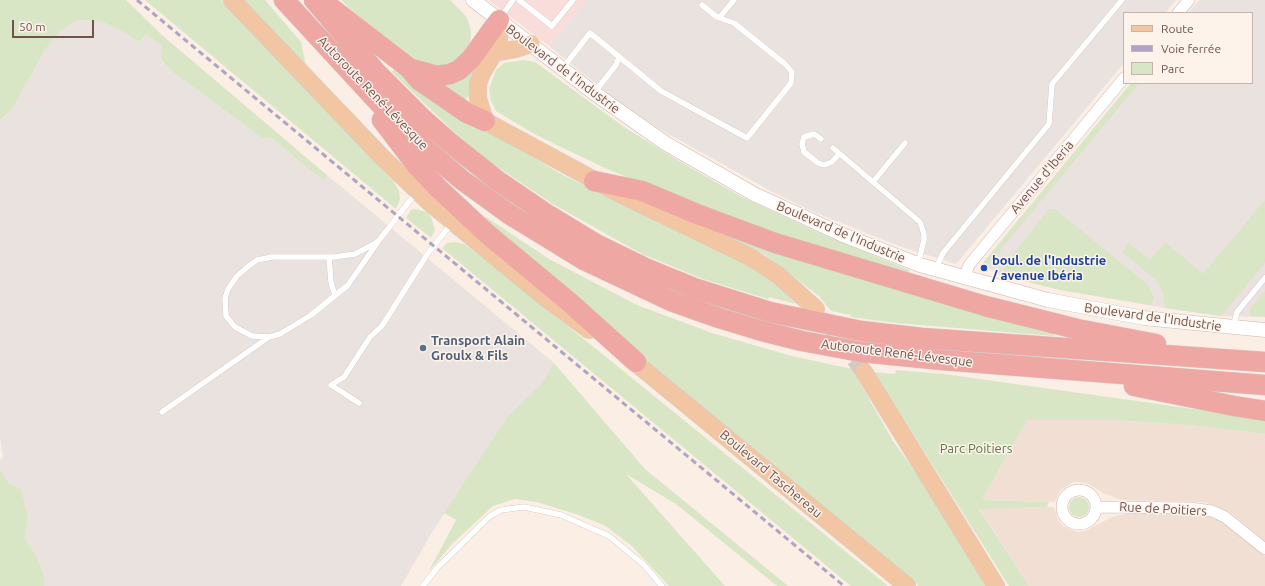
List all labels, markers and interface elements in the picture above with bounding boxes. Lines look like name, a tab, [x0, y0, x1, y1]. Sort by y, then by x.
scale bar	[14, 12, 96, 38]
legend	[1123, 12, 1253, 84]
text: 50 m	[19, 20, 46, 33]
street label: Boulevard de l'Industrie	[503, 21, 623, 117]
text: Route	[1161, 22, 1194, 35]
street label: Autoroute René-Lévesque	[314, 33, 432, 153]
text: Voie ferrée	[1161, 42, 1221, 55]
text: Parc	[1161, 62, 1184, 75]
street label: Avenue d'Iberia	[1007, 137, 1077, 217]
street label: Boulevard de l'Industrie	[774, 198, 908, 266]
place label: boul. de l'Industrie / avenue Ibéria	[992, 253, 1106, 284]
marker: boul. de l'Industrie / avenue Ibéria	[979, 263, 989, 273]
street label: Boulevard de l'Industrie	[1083, 300, 1223, 334]
place label: Transport Alain Groulx & Fils	[431, 333, 525, 364]
street label: Autoroute René-Lévesque	[820, 336, 974, 370]
marker: Transport Alain Groulx & Fils	[418, 343, 428, 353]
street label: Boulevard Taschereau	[717, 427, 825, 521]
park label: Parc Poitiers	[940, 441, 1012, 457]
street label: Rue de Poitiers	[1119, 499, 1207, 519]

